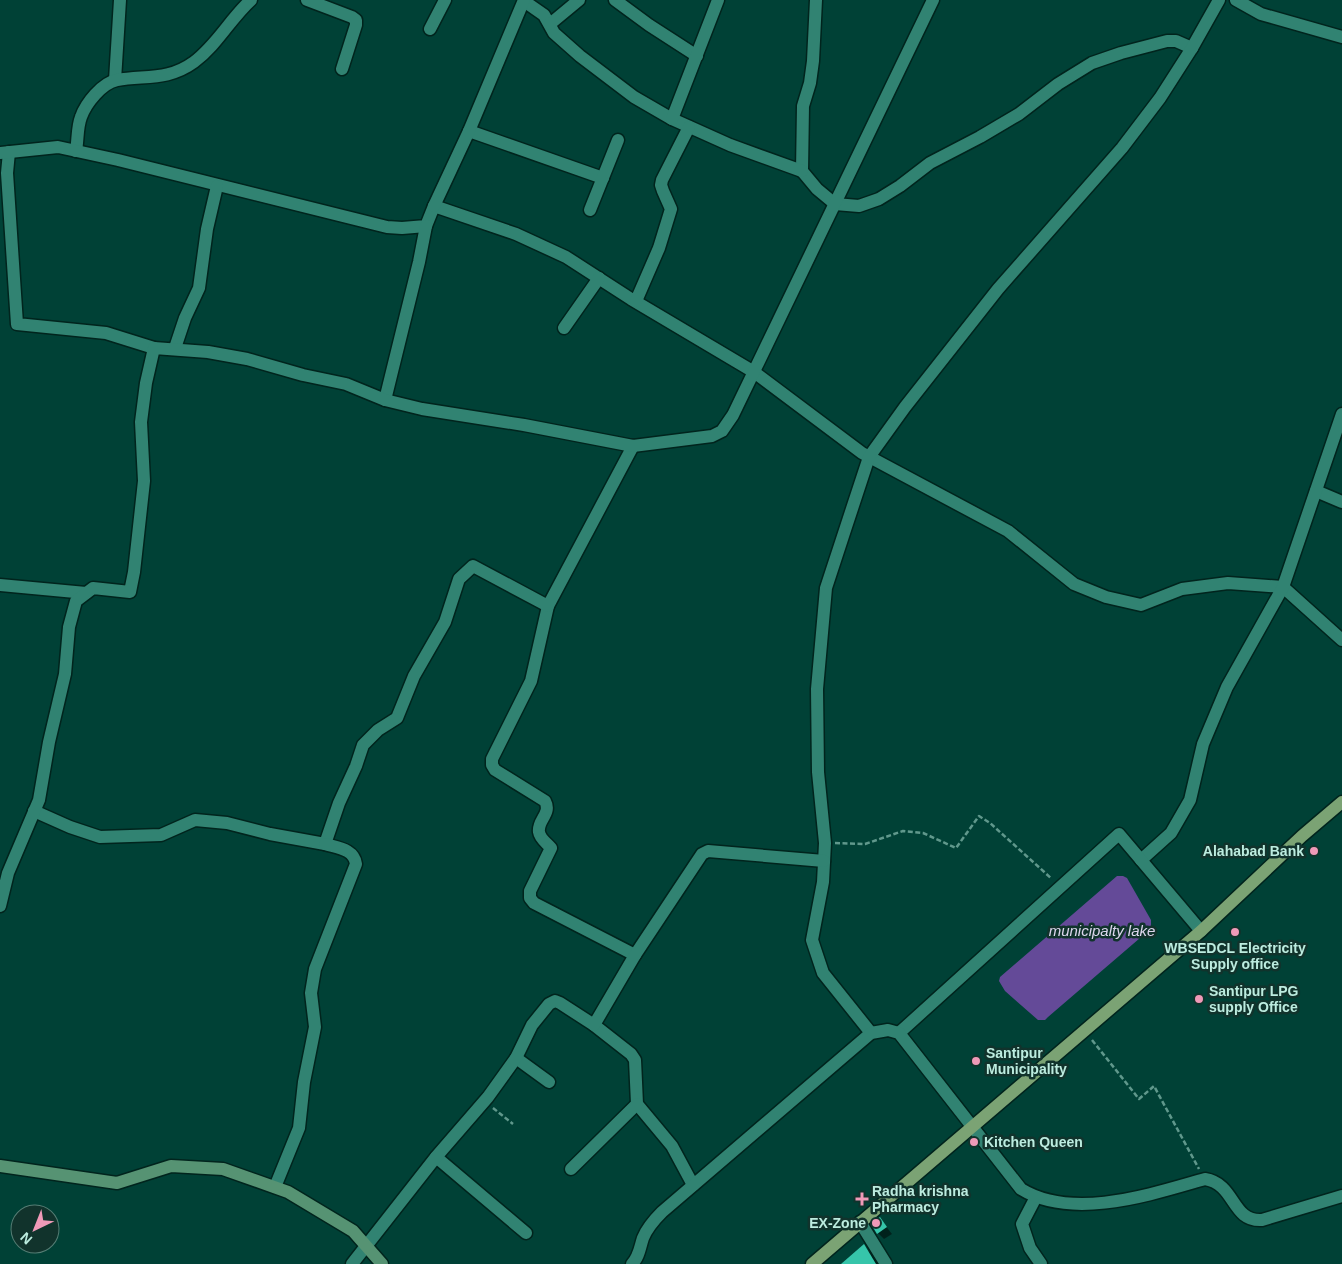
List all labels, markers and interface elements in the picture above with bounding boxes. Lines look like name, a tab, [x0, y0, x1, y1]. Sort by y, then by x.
place label: Alahabad Bank	[1203, 843, 1304, 859]
marker: Alahabad Bank	[1308, 845, 1320, 857]
water label: municipalty lake	[1049, 922, 1155, 939]
marker: WBSEDCL Electricity Supply office	[1229, 926, 1241, 938]
place label: WBSEDCL Electricity Supply office	[1164, 940, 1306, 972]
place label: Santipur LPG supply Office	[1209, 983, 1299, 1015]
marker: Santipur LPG supply Office	[1193, 993, 1205, 1005]
place label: Santipur Municipality	[986, 1045, 1067, 1077]
marker: Santipur Municipality	[970, 1055, 982, 1067]
place label: Kitchen Queen	[984, 1134, 1083, 1150]
marker: Kitchen Queen	[968, 1136, 980, 1148]
place label: Radha krishna Pharmacy	[872, 1183, 969, 1215]
marker: Radha krishna Pharmacy	[856, 1193, 868, 1205]
north arrow	[10, 1204, 60, 1254]
place label: EX-Zone	[809, 1215, 866, 1231]
marker: EX-Zone	[870, 1217, 882, 1229]
text: N	[17, 1229, 35, 1248]

